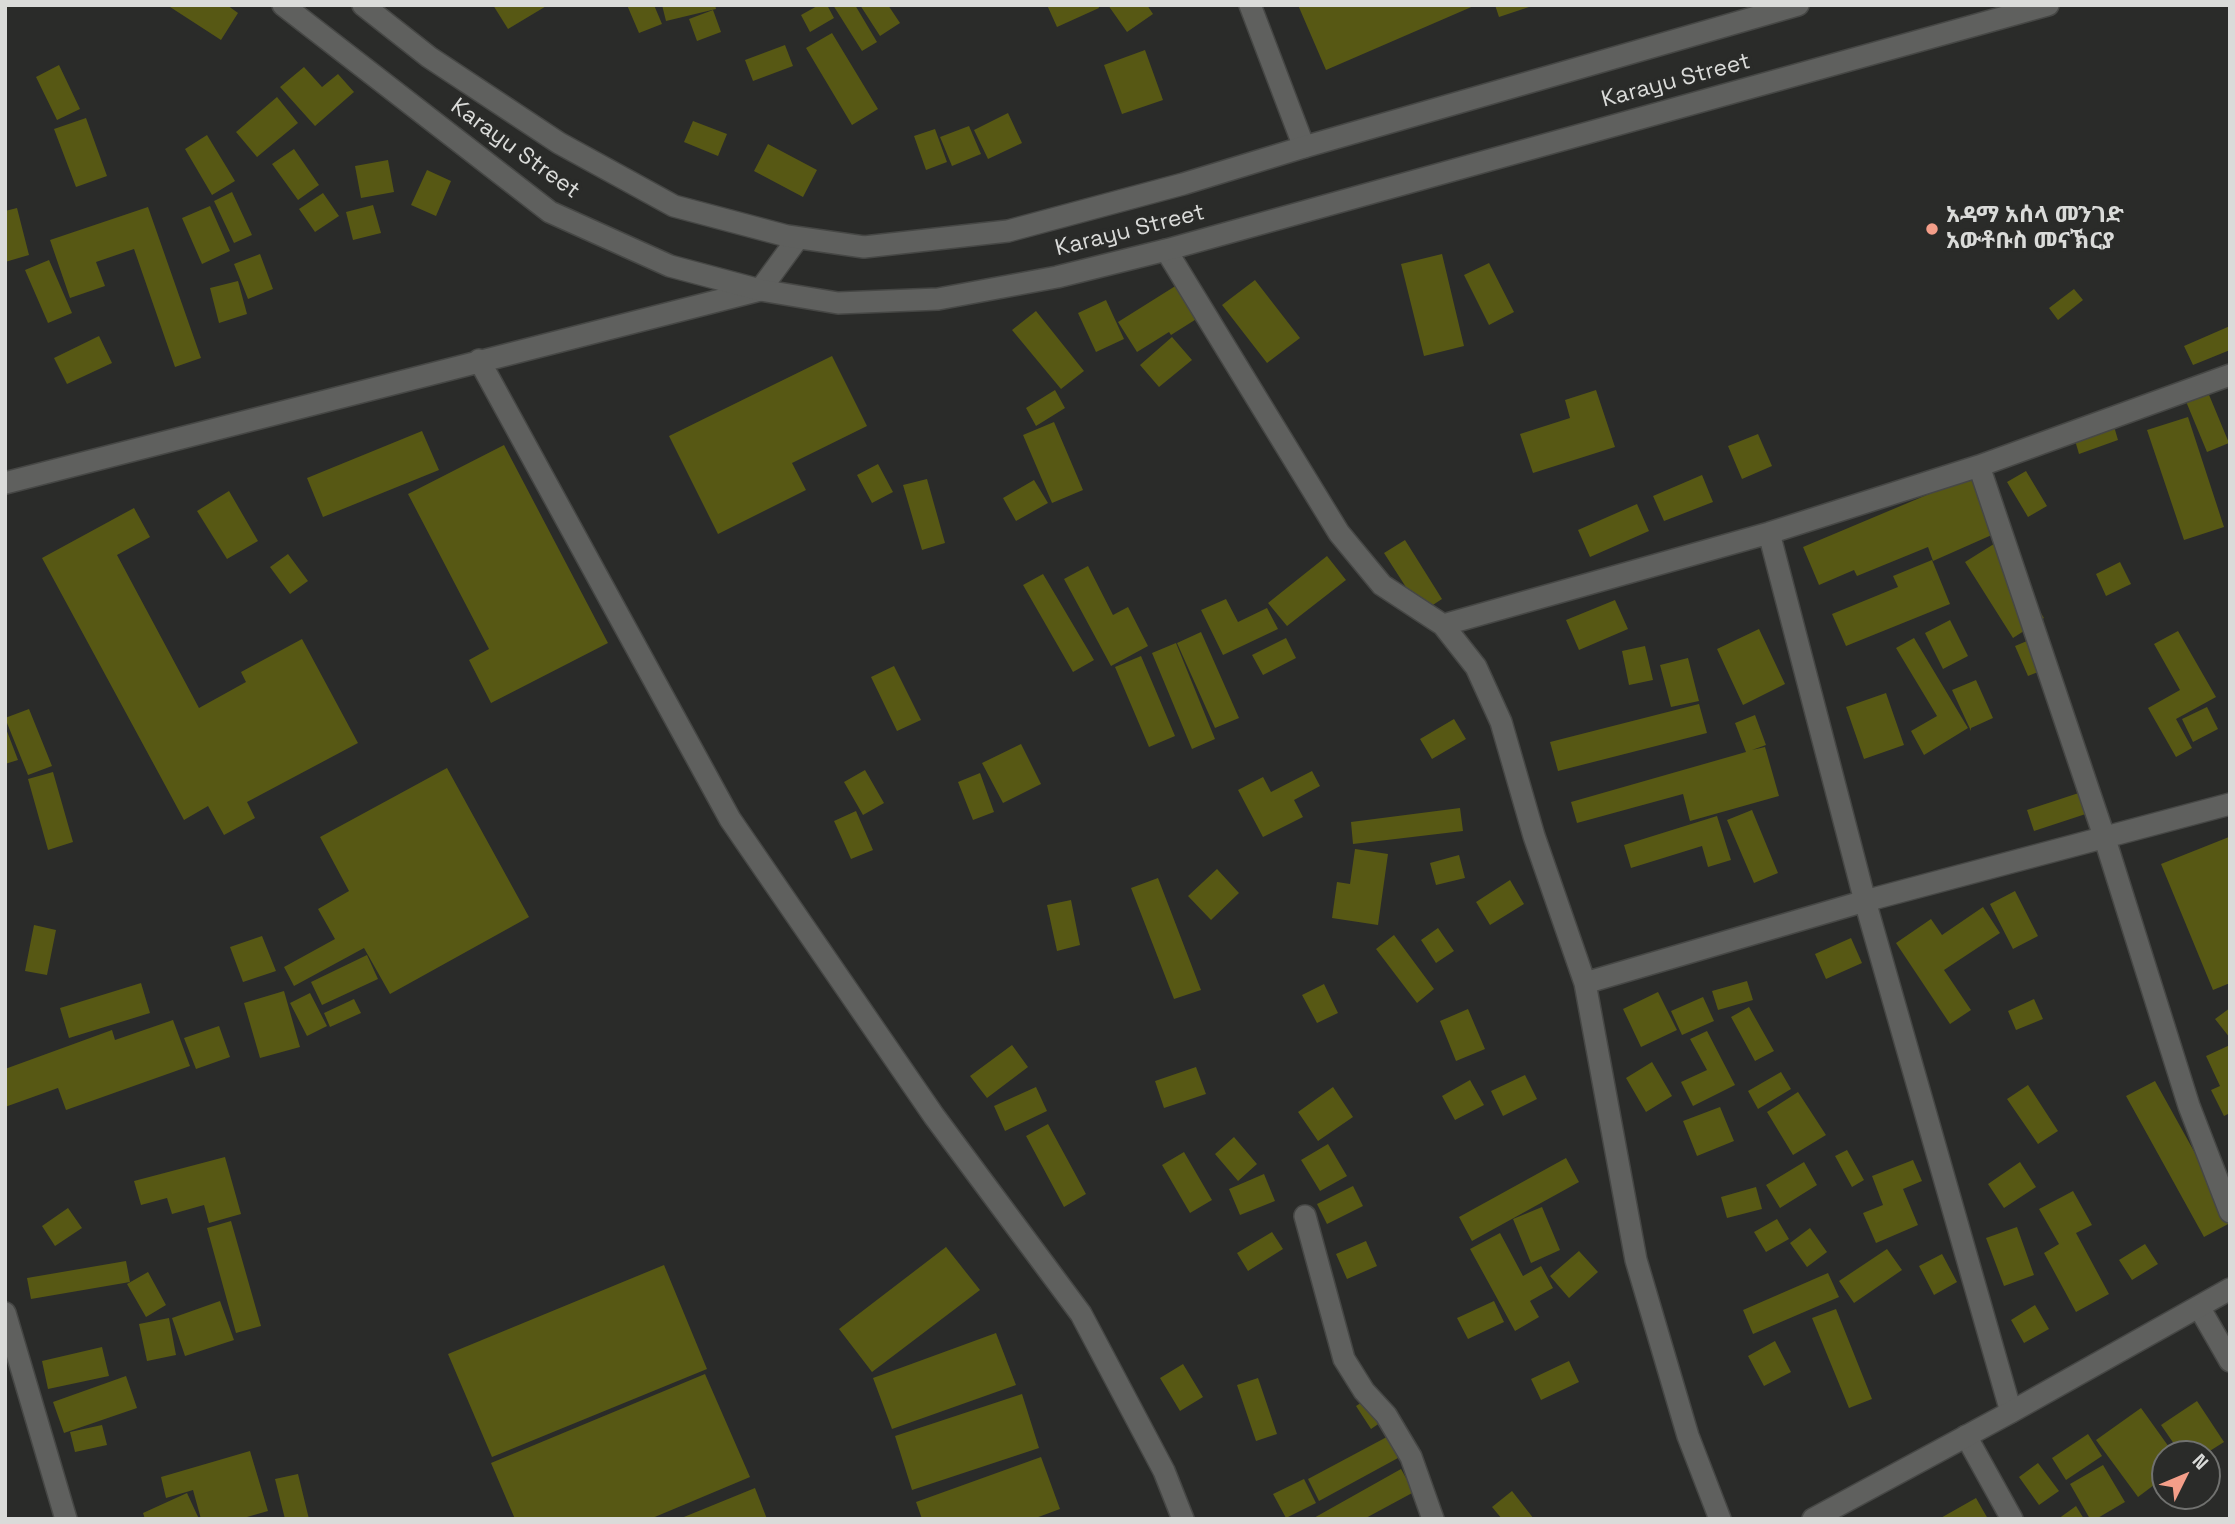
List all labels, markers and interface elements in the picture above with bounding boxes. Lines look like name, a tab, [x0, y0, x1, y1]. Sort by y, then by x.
street label: Karayu Street	[1599, 48, 1753, 114]
street label: Karayu Street	[445, 93, 585, 205]
street label: Karayu Street	[1053, 199, 1207, 263]
place label: አዳማ አሰላ መንገድ አውቶቡስ መናኽርያ	[1946, 202, 2124, 256]
marker: አዳማ አሰላ መንገድ አውቶቡስ መናኽርያ	[1924, 221, 1940, 237]
north arrow	[2151, 1440, 2221, 1510]
text: N	[2187, 1449, 2214, 1475]

